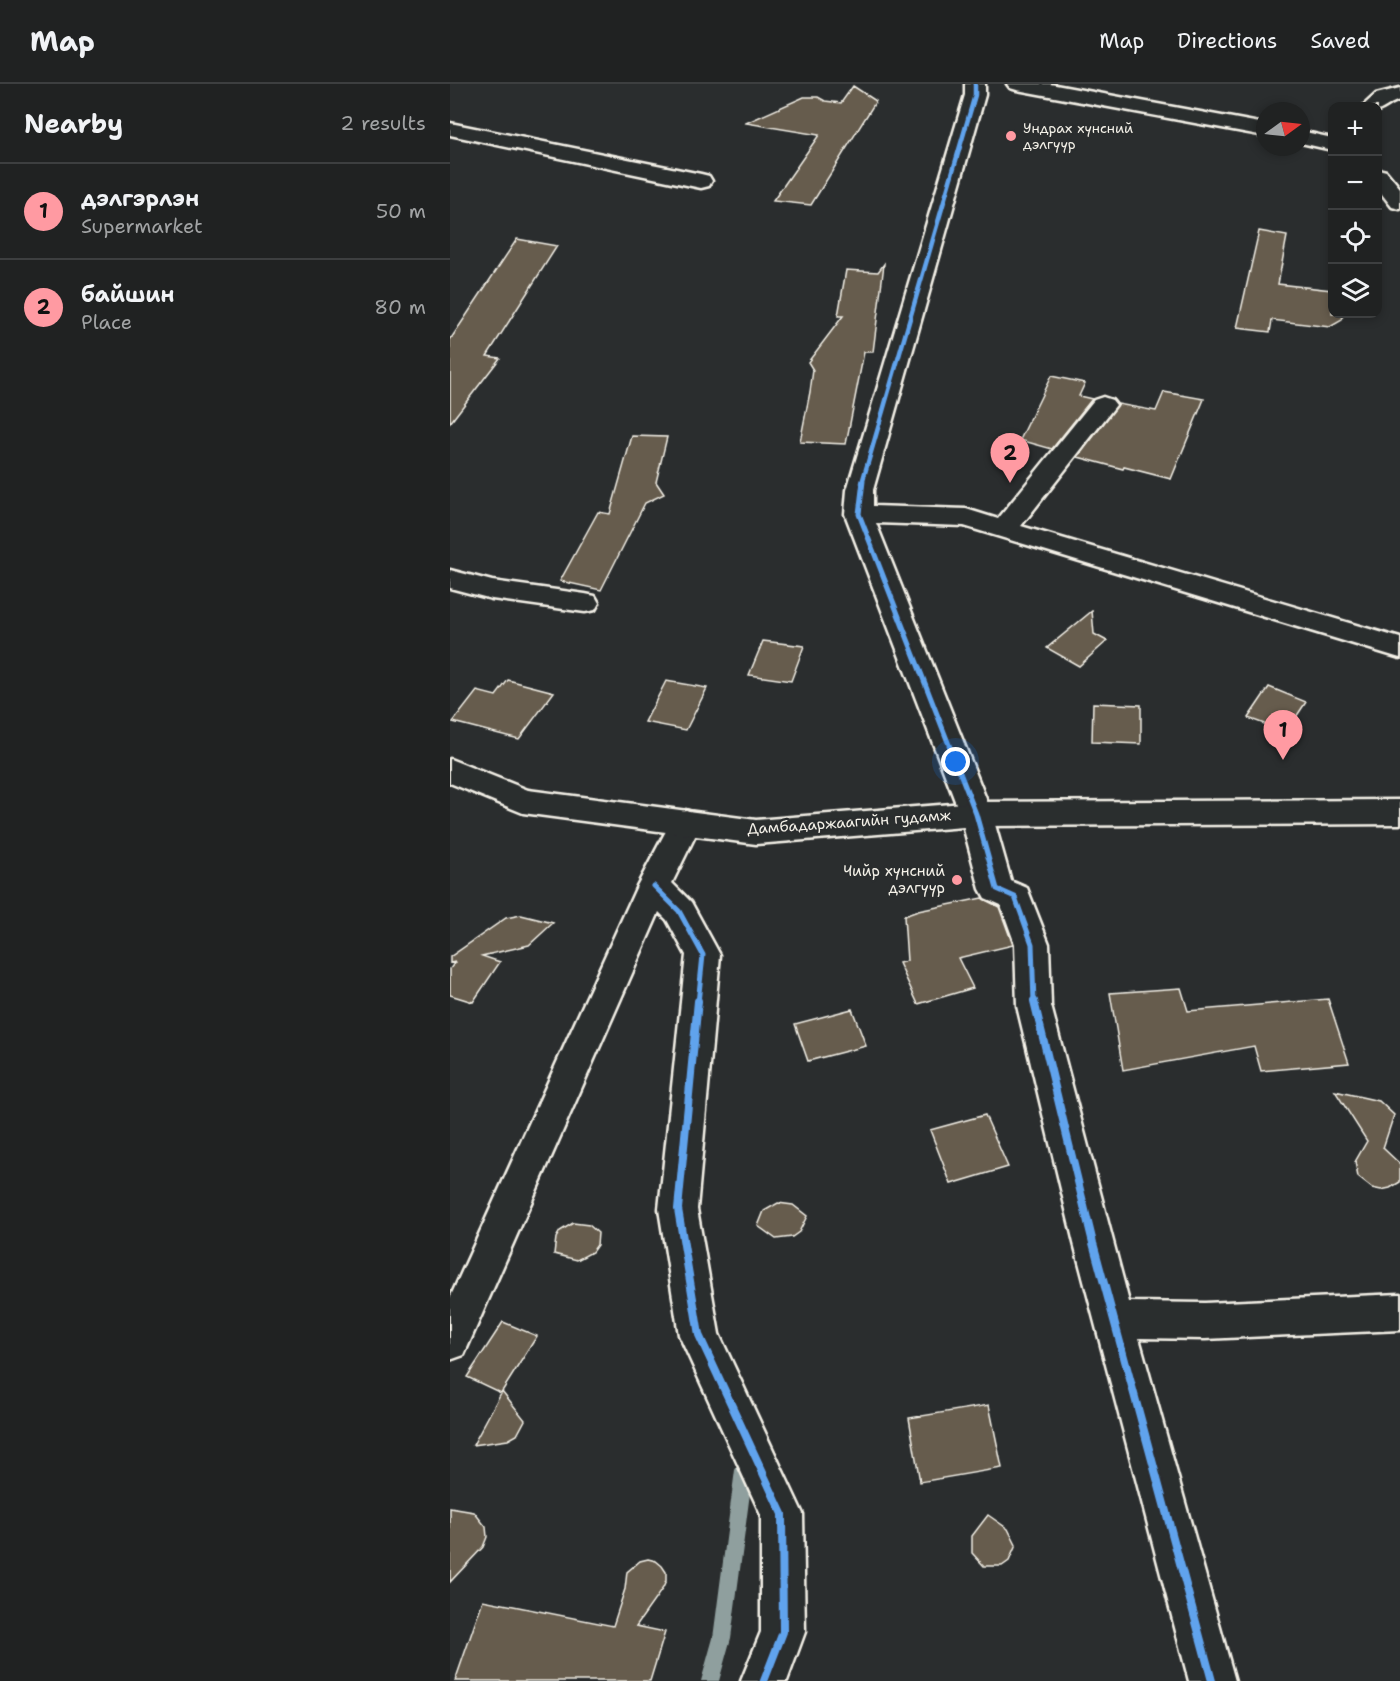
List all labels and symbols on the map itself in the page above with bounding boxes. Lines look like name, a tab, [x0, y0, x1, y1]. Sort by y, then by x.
north arrow	[1256, 102, 1310, 156]
place label: Ундрах хүнсний дэлгүүр	[1023, 119, 1133, 153]
marker: Ундрах хүнсний дэлгүүр	[1004, 129, 1018, 143]
pin: 2	[990, 434, 1030, 483]
pin: 1	[1264, 710, 1302, 760]
your location	[941, 747, 970, 776]
street label: Дамбадаржаагийн гудамж	[747, 805, 952, 839]
place label: Чийр хүнсний дэлгүүр	[843, 861, 945, 898]
marker: Чийр хүнсний дэлгүүр	[950, 873, 964, 887]

